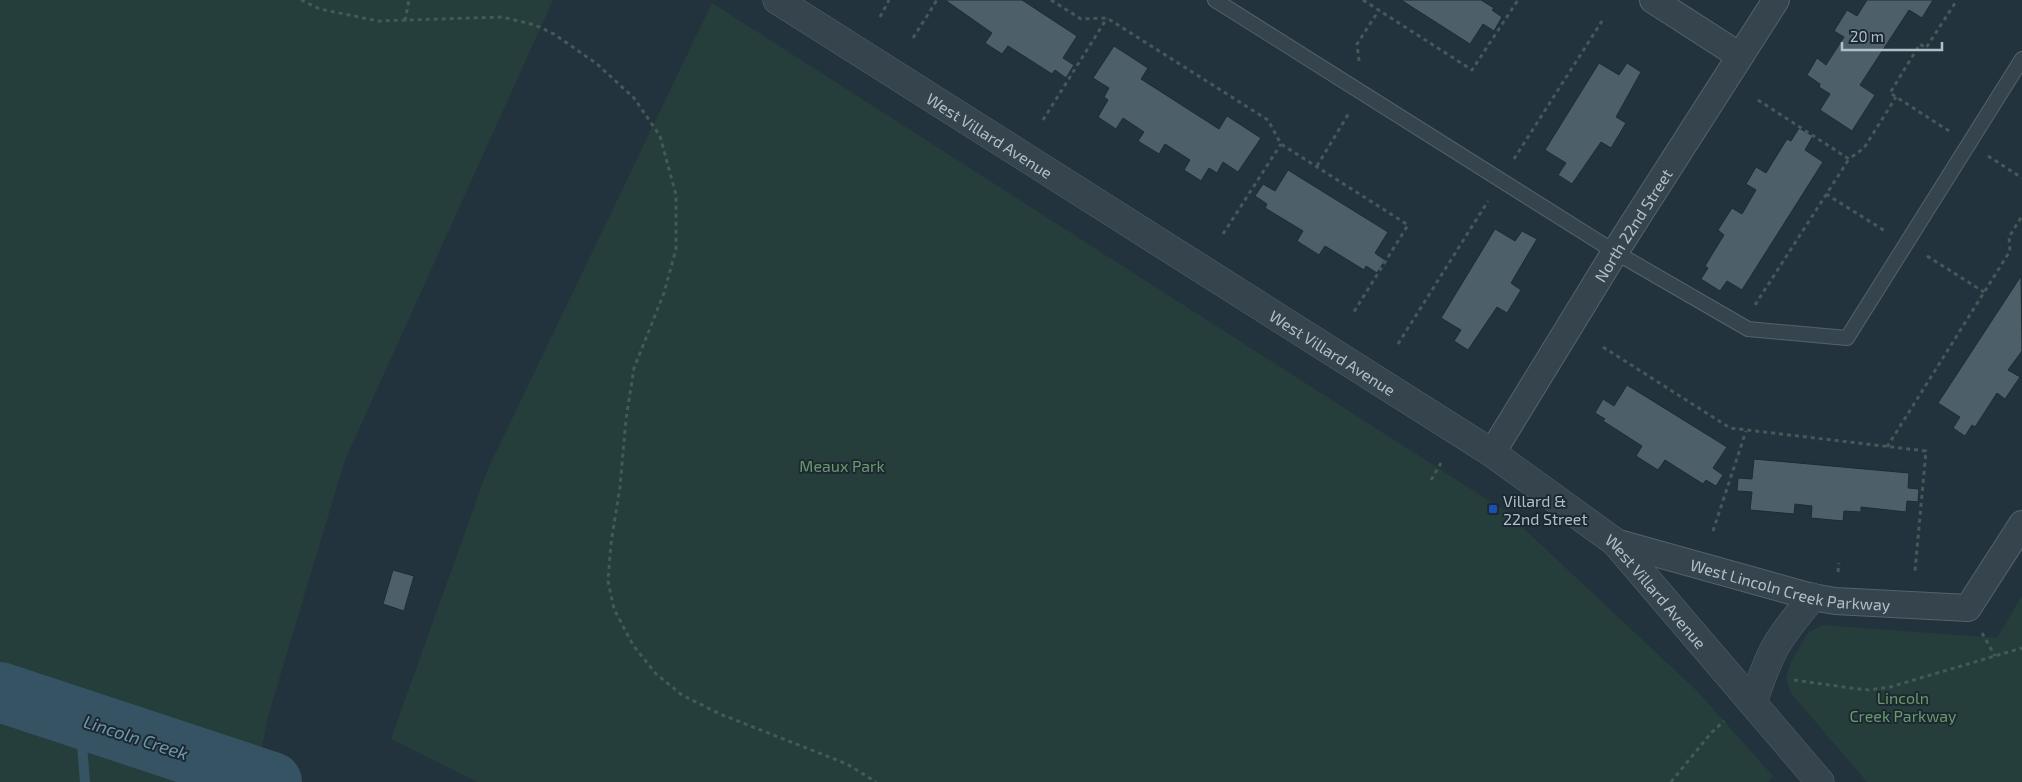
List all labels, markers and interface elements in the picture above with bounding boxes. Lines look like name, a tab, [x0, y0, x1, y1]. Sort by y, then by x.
scale bar	[1842, 20, 1942, 52]
text: 20 m	[1850, 27, 1884, 45]
street label: West Villard Avenue	[923, 88, 1056, 182]
street label: North 22nd Street	[1590, 165, 1676, 285]
street label: West Villard Avenue	[1266, 305, 1399, 399]
park label: Meaux Park	[799, 456, 885, 475]
place label: Villard & 22nd Street	[1503, 491, 1587, 528]
marker: Villard & 22nd Street	[1487, 503, 1499, 515]
street label: West Villard Avenue	[1602, 529, 1711, 652]
street label: West Lincoln Creek Parkway	[1688, 554, 1891, 613]
park label: Lincoln Creek Parkway	[1849, 688, 1957, 725]
water label: Lincoln Creek	[81, 710, 191, 764]

